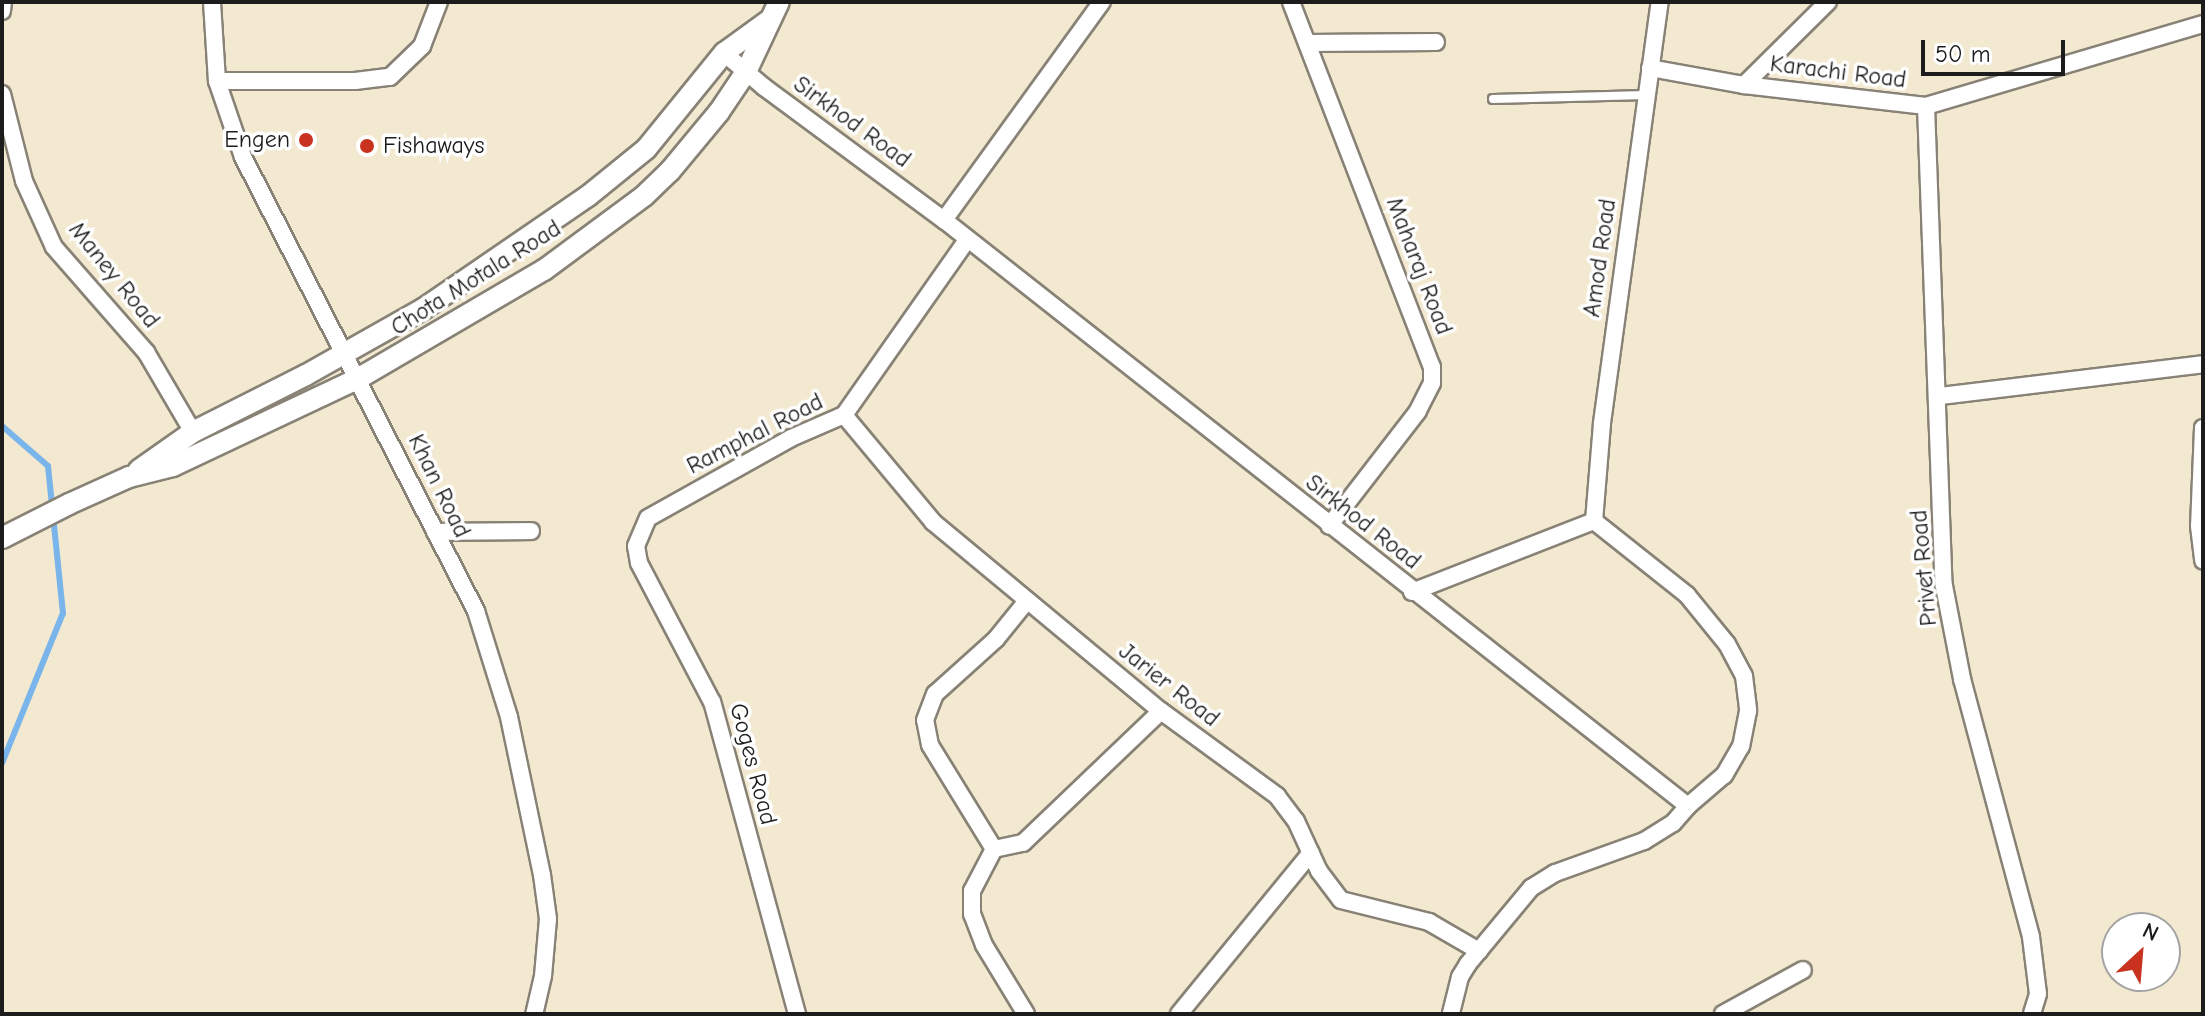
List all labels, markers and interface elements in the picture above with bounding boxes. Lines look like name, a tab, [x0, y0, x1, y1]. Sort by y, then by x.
scale bar	[1925, 24, 2069, 74]
text: 50 m	[1935, 40, 1991, 68]
street label: Karachi Road	[1768, 49, 1908, 95]
street label: Sirkhod Road	[788, 70, 916, 174]
place label: Engen	[224, 126, 290, 154]
marker: Engen	[297, 131, 315, 149]
place label: Fishaways	[383, 132, 485, 160]
marker: Fishaways	[358, 137, 376, 155]
street label: Maharaj Road	[1380, 193, 1458, 339]
street label: Amod Road	[1577, 197, 1623, 319]
street label: Chota Motala Road	[386, 214, 566, 342]
street label: Maney Road	[62, 216, 166, 334]
street label: Ramphal Road	[682, 387, 828, 481]
street label: Khan Road	[402, 429, 476, 543]
street label: Sirkhod Road	[1300, 468, 1426, 576]
street label: Privet Road	[1905, 509, 1943, 627]
street label: Jarier Road	[1113, 637, 1225, 733]
street label: Goges Road	[723, 700, 783, 828]
north arrow	[2101, 912, 2181, 992]
text: N	[2138, 917, 2163, 947]

